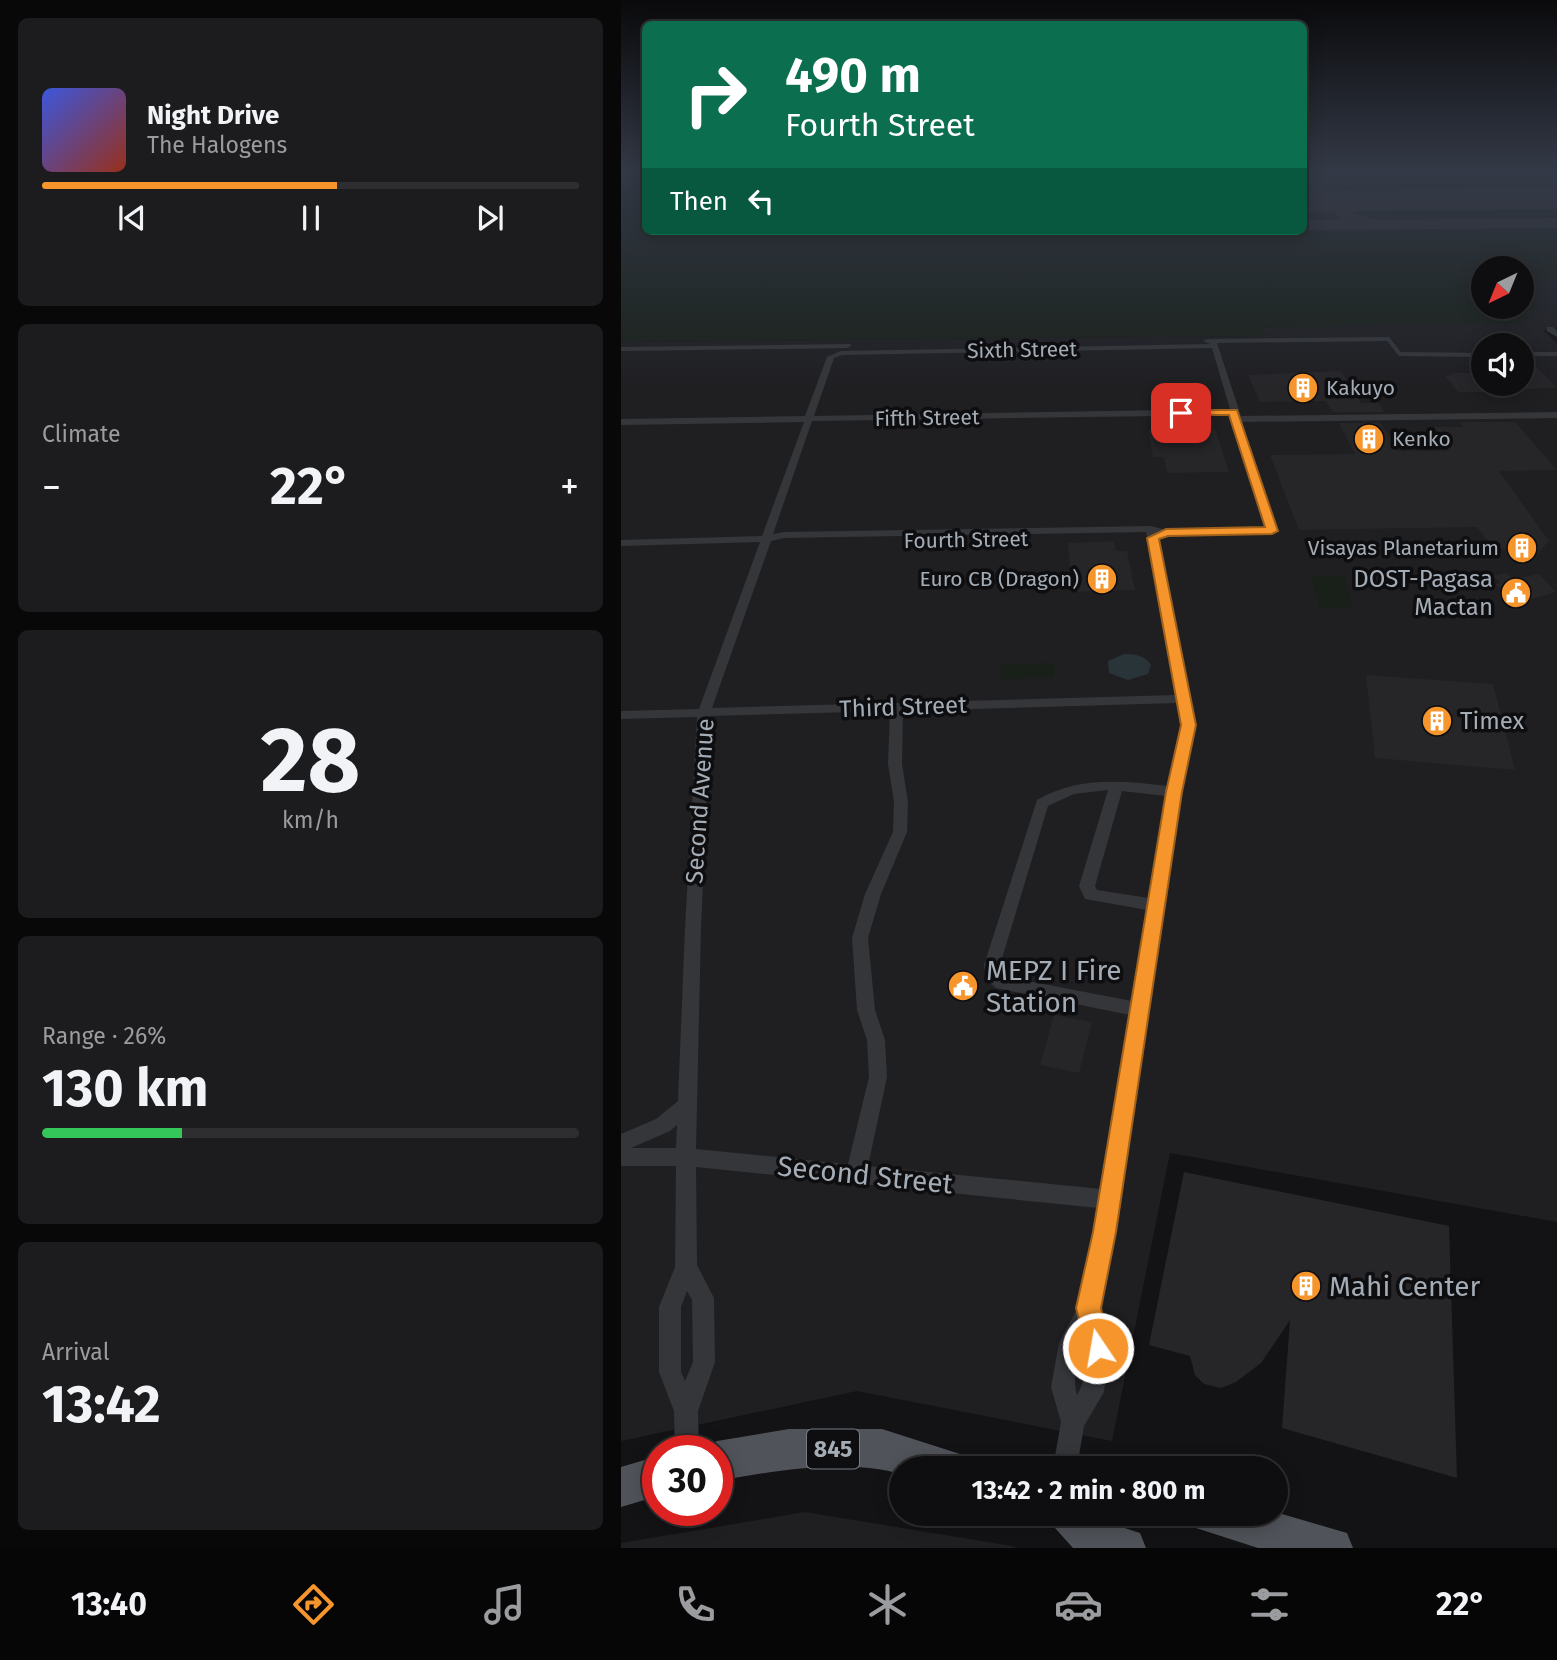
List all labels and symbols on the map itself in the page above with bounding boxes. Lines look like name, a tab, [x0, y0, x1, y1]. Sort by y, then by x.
north arrow	[1471, 256, 1535, 318]
street label: Sixth Street	[967, 336, 1078, 364]
building icon: Kakuyo	[1286, 371, 1320, 405]
place label: Kakuyo	[1326, 375, 1395, 401]
pin	[1151, 383, 1211, 443]
street label: Fifth Street	[874, 404, 980, 432]
building icon: Kenko	[1352, 422, 1386, 456]
place label: Kenko	[1392, 426, 1451, 452]
street label: Fourth Street	[903, 526, 1029, 554]
building icon: Visayas Planetarium	[1505, 531, 1539, 565]
place label: Visayas Planetarium	[1308, 535, 1499, 561]
building icon: Euro CB (Dragon)	[1085, 562, 1119, 596]
place label: DOST-Pagasa Mactan	[1353, 565, 1493, 621]
place label: Euro CB (Dragon)	[920, 566, 1079, 592]
public building icon: DOST-Pagasa Mactan	[1499, 576, 1533, 610]
street label: Third Street	[839, 691, 968, 723]
building icon: Timex	[1420, 704, 1454, 738]
place label: Timex	[1460, 707, 1525, 735]
street label: Second Avenue	[680, 717, 720, 885]
place label: MEPZ I Fire Station	[986, 954, 1122, 1019]
public building icon: MEPZ I Fire Station	[946, 969, 980, 1003]
street label: Second Street	[776, 1149, 955, 1201]
building icon: Mahi Center	[1289, 1269, 1323, 1303]
place label: Mahi Center	[1329, 1270, 1480, 1303]
position arrow	[1061, 1311, 1135, 1385]
road number: 845	[807, 1430, 859, 1468]
speed limit sign: 30	[642, 1435, 733, 1526]

